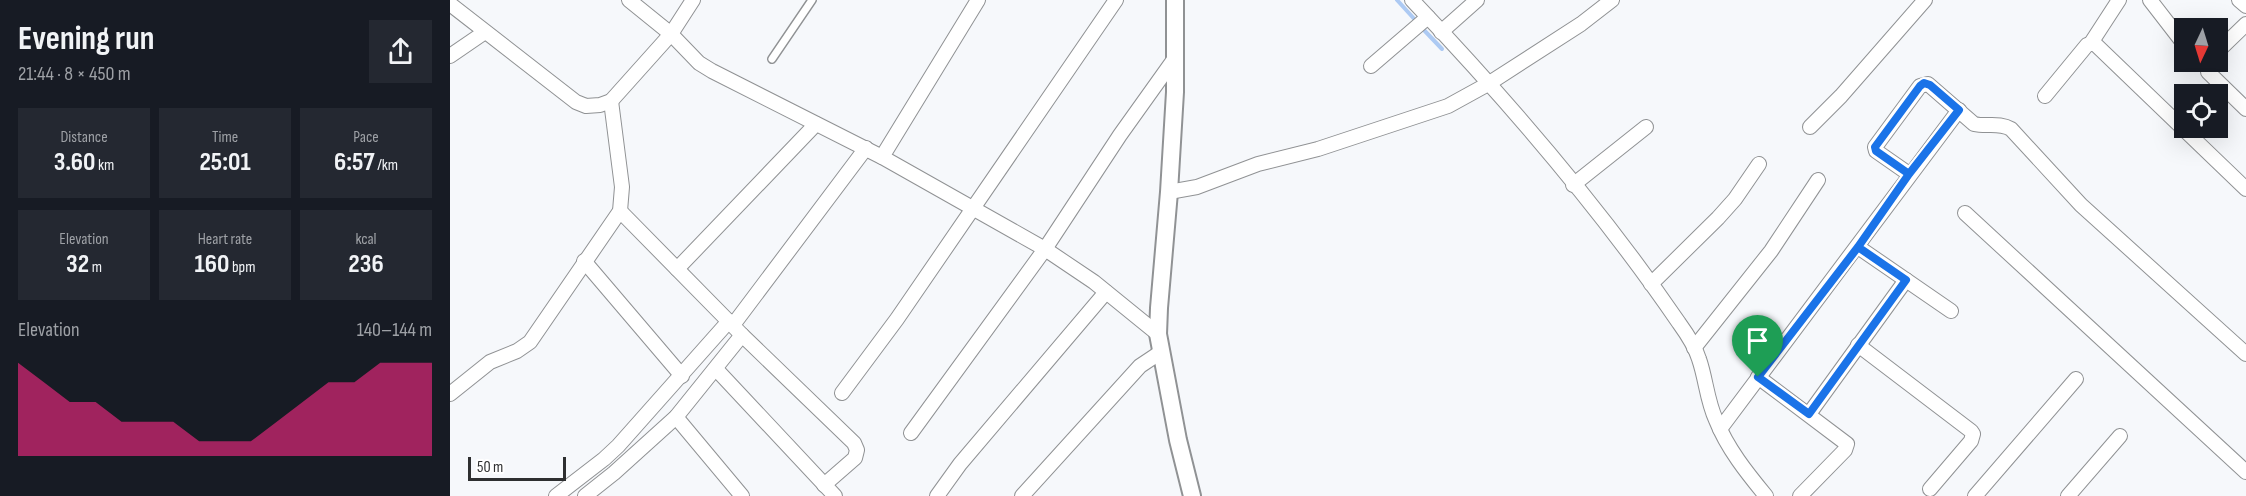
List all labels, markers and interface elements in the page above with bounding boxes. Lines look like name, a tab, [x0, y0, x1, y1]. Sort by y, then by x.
north arrow	[2174, 18, 2228, 72]
map controls	[2174, 18, 2228, 138]
text: Evening run	[18, 19, 154, 59]
button: share	[369, 20, 432, 83]
text: 21:44 · 8 × 450 m	[18, 62, 131, 86]
button: locate	[2174, 84, 2228, 138]
text: Distance	[60, 128, 108, 147]
text: Time	[212, 128, 238, 147]
text: Pace	[353, 128, 379, 147]
text: 3.60	[54, 147, 95, 178]
text: 25:01	[199, 147, 251, 178]
text: 6:57	[334, 147, 375, 178]
text: km	[95, 156, 114, 175]
text: /km	[375, 156, 398, 175]
text: Elevation	[59, 230, 109, 249]
text: Heart rate	[198, 230, 252, 249]
text: kcal	[355, 230, 377, 249]
text: 32	[66, 249, 89, 280]
text: 160	[195, 249, 229, 280]
text: 236	[348, 249, 384, 280]
text: m	[89, 258, 102, 277]
text: bpm	[229, 258, 255, 277]
pin	[1732, 315, 1783, 377]
text: Elevation	[18, 318, 80, 342]
text: 140–144 m	[357, 318, 432, 342]
icon: arrive	[1741, 324, 1774, 357]
scale bar	[468, 454, 566, 482]
text: 50 m	[477, 458, 503, 477]

